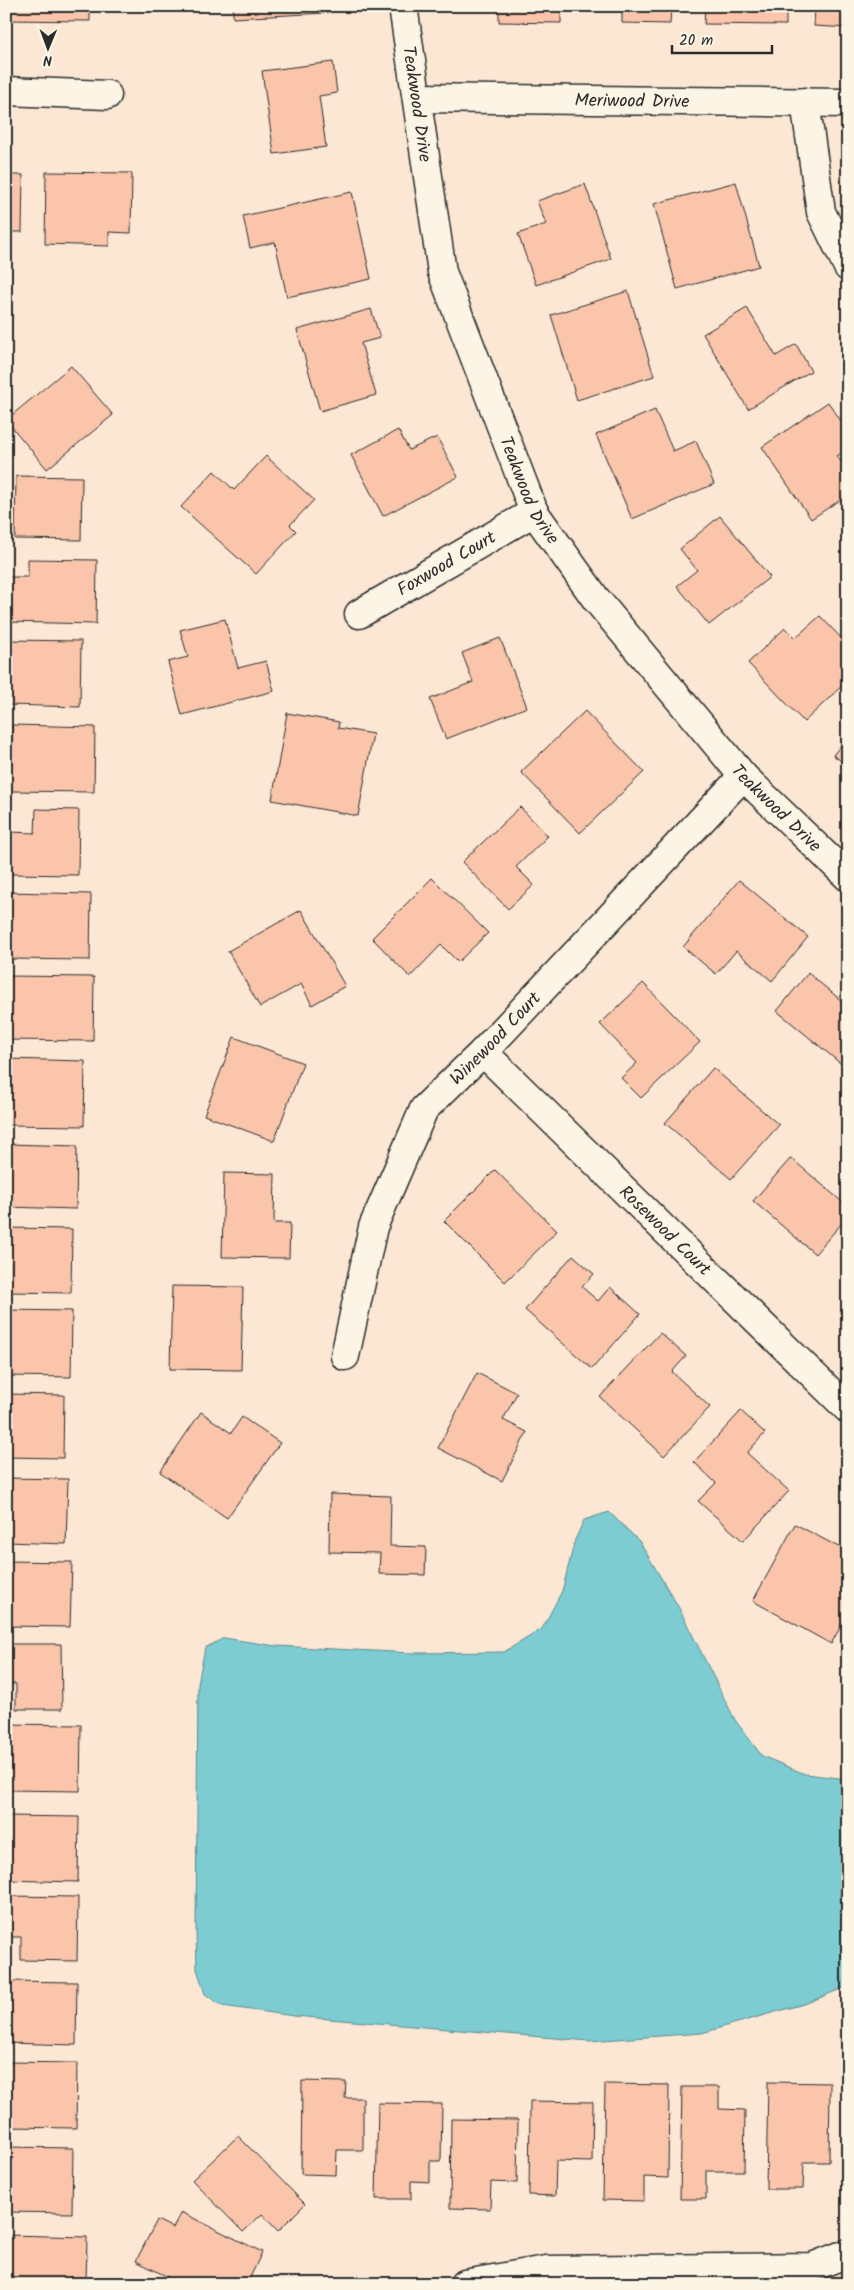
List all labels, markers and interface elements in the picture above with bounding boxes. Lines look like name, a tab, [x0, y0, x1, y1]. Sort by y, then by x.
north arrow	[22, 22, 72, 72]
scale bar	[672, 22, 772, 54]
text: 20 m	[679, 29, 713, 53]
street label: Teakwood Drive	[393, 44, 439, 164]
text: N	[43, 49, 52, 71]
street label: Meriwood Drive	[574, 87, 690, 117]
street label: Teakwood Drive	[490, 432, 566, 551]
street label: Foxwood Court	[392, 524, 503, 605]
street label: Teakwood Drive	[723, 758, 827, 860]
street label: Winewood Court	[444, 985, 550, 1093]
street label: Rosewood Court	[611, 1179, 718, 1284]

